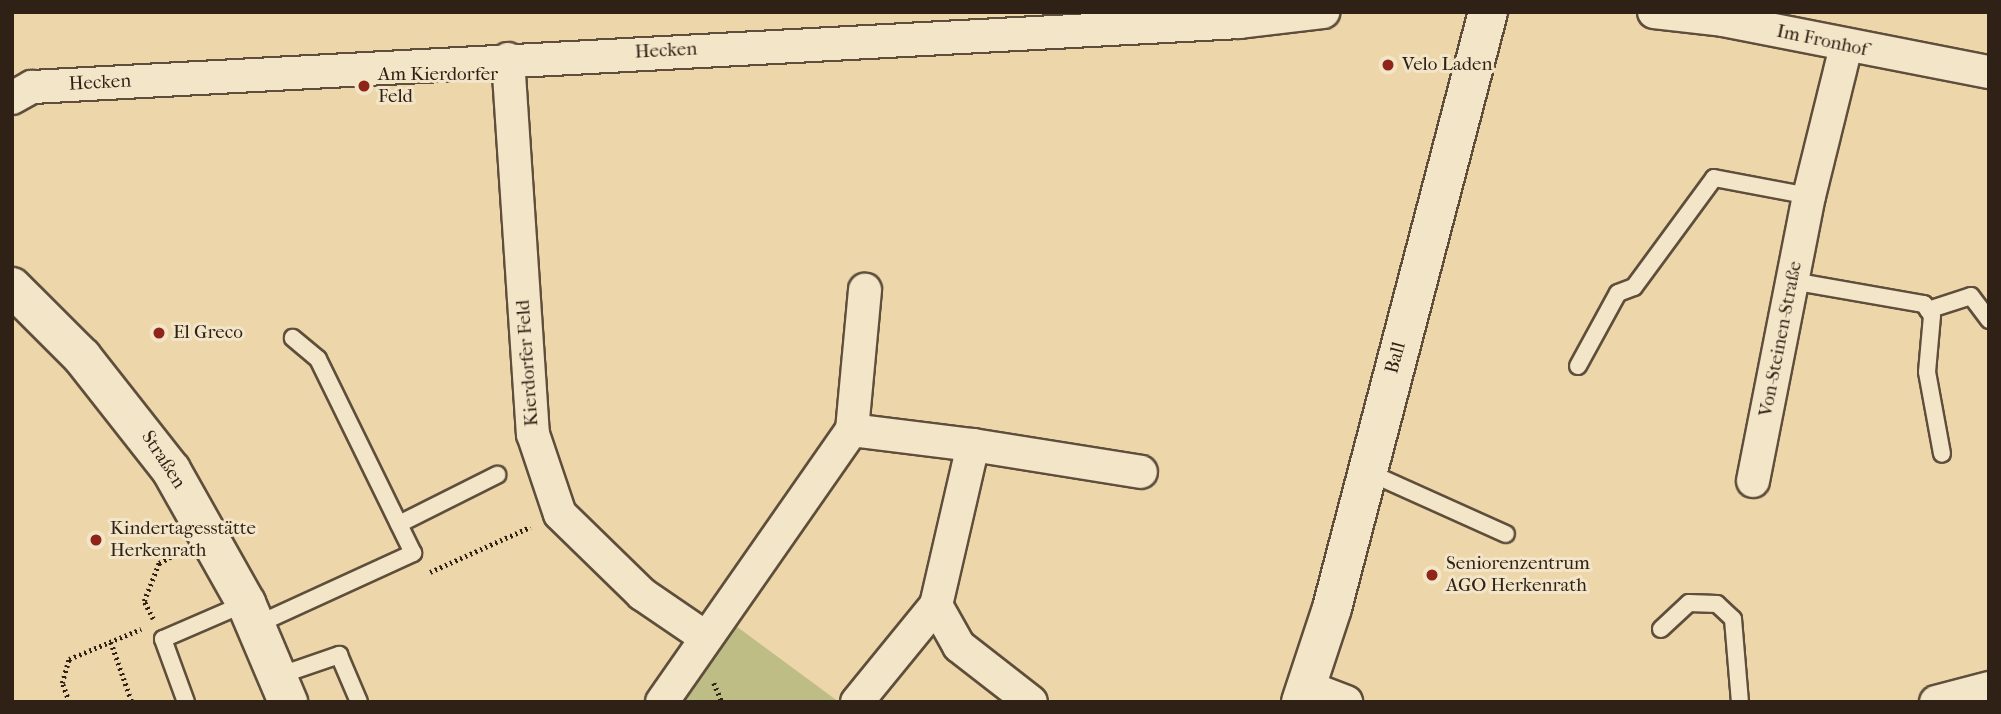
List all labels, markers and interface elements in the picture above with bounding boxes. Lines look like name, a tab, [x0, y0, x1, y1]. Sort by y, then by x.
street label: Im Fronhof	[1774, 20, 1870, 62]
street label: Hecken	[634, 38, 698, 64]
place label: Velo Laden	[1402, 54, 1493, 76]
marker: Velo Laden	[1380, 57, 1396, 73]
place label: Am Kierdorfer Feld	[378, 64, 498, 108]
street label: Hecken	[68, 70, 132, 96]
marker: Am Kierdorfer Feld	[356, 78, 372, 94]
street label: Von-Steinen-Straße	[1755, 259, 1807, 419]
street label: Kierdorfer Feld	[512, 299, 544, 427]
place label: El Greco	[173, 322, 243, 344]
marker: El Greco	[151, 325, 167, 341]
street label: Ball	[1381, 340, 1411, 376]
street label: Straßen	[136, 427, 190, 493]
place label: Kindertagesstätte Herkenrath	[110, 518, 256, 562]
marker: Kindertagesstätte Herkenrath	[88, 532, 104, 548]
place label: Seniorenzentrum AGO Herkenrath	[1446, 553, 1590, 597]
marker: Seniorenzentrum AGO Herkenrath	[1424, 567, 1440, 583]

